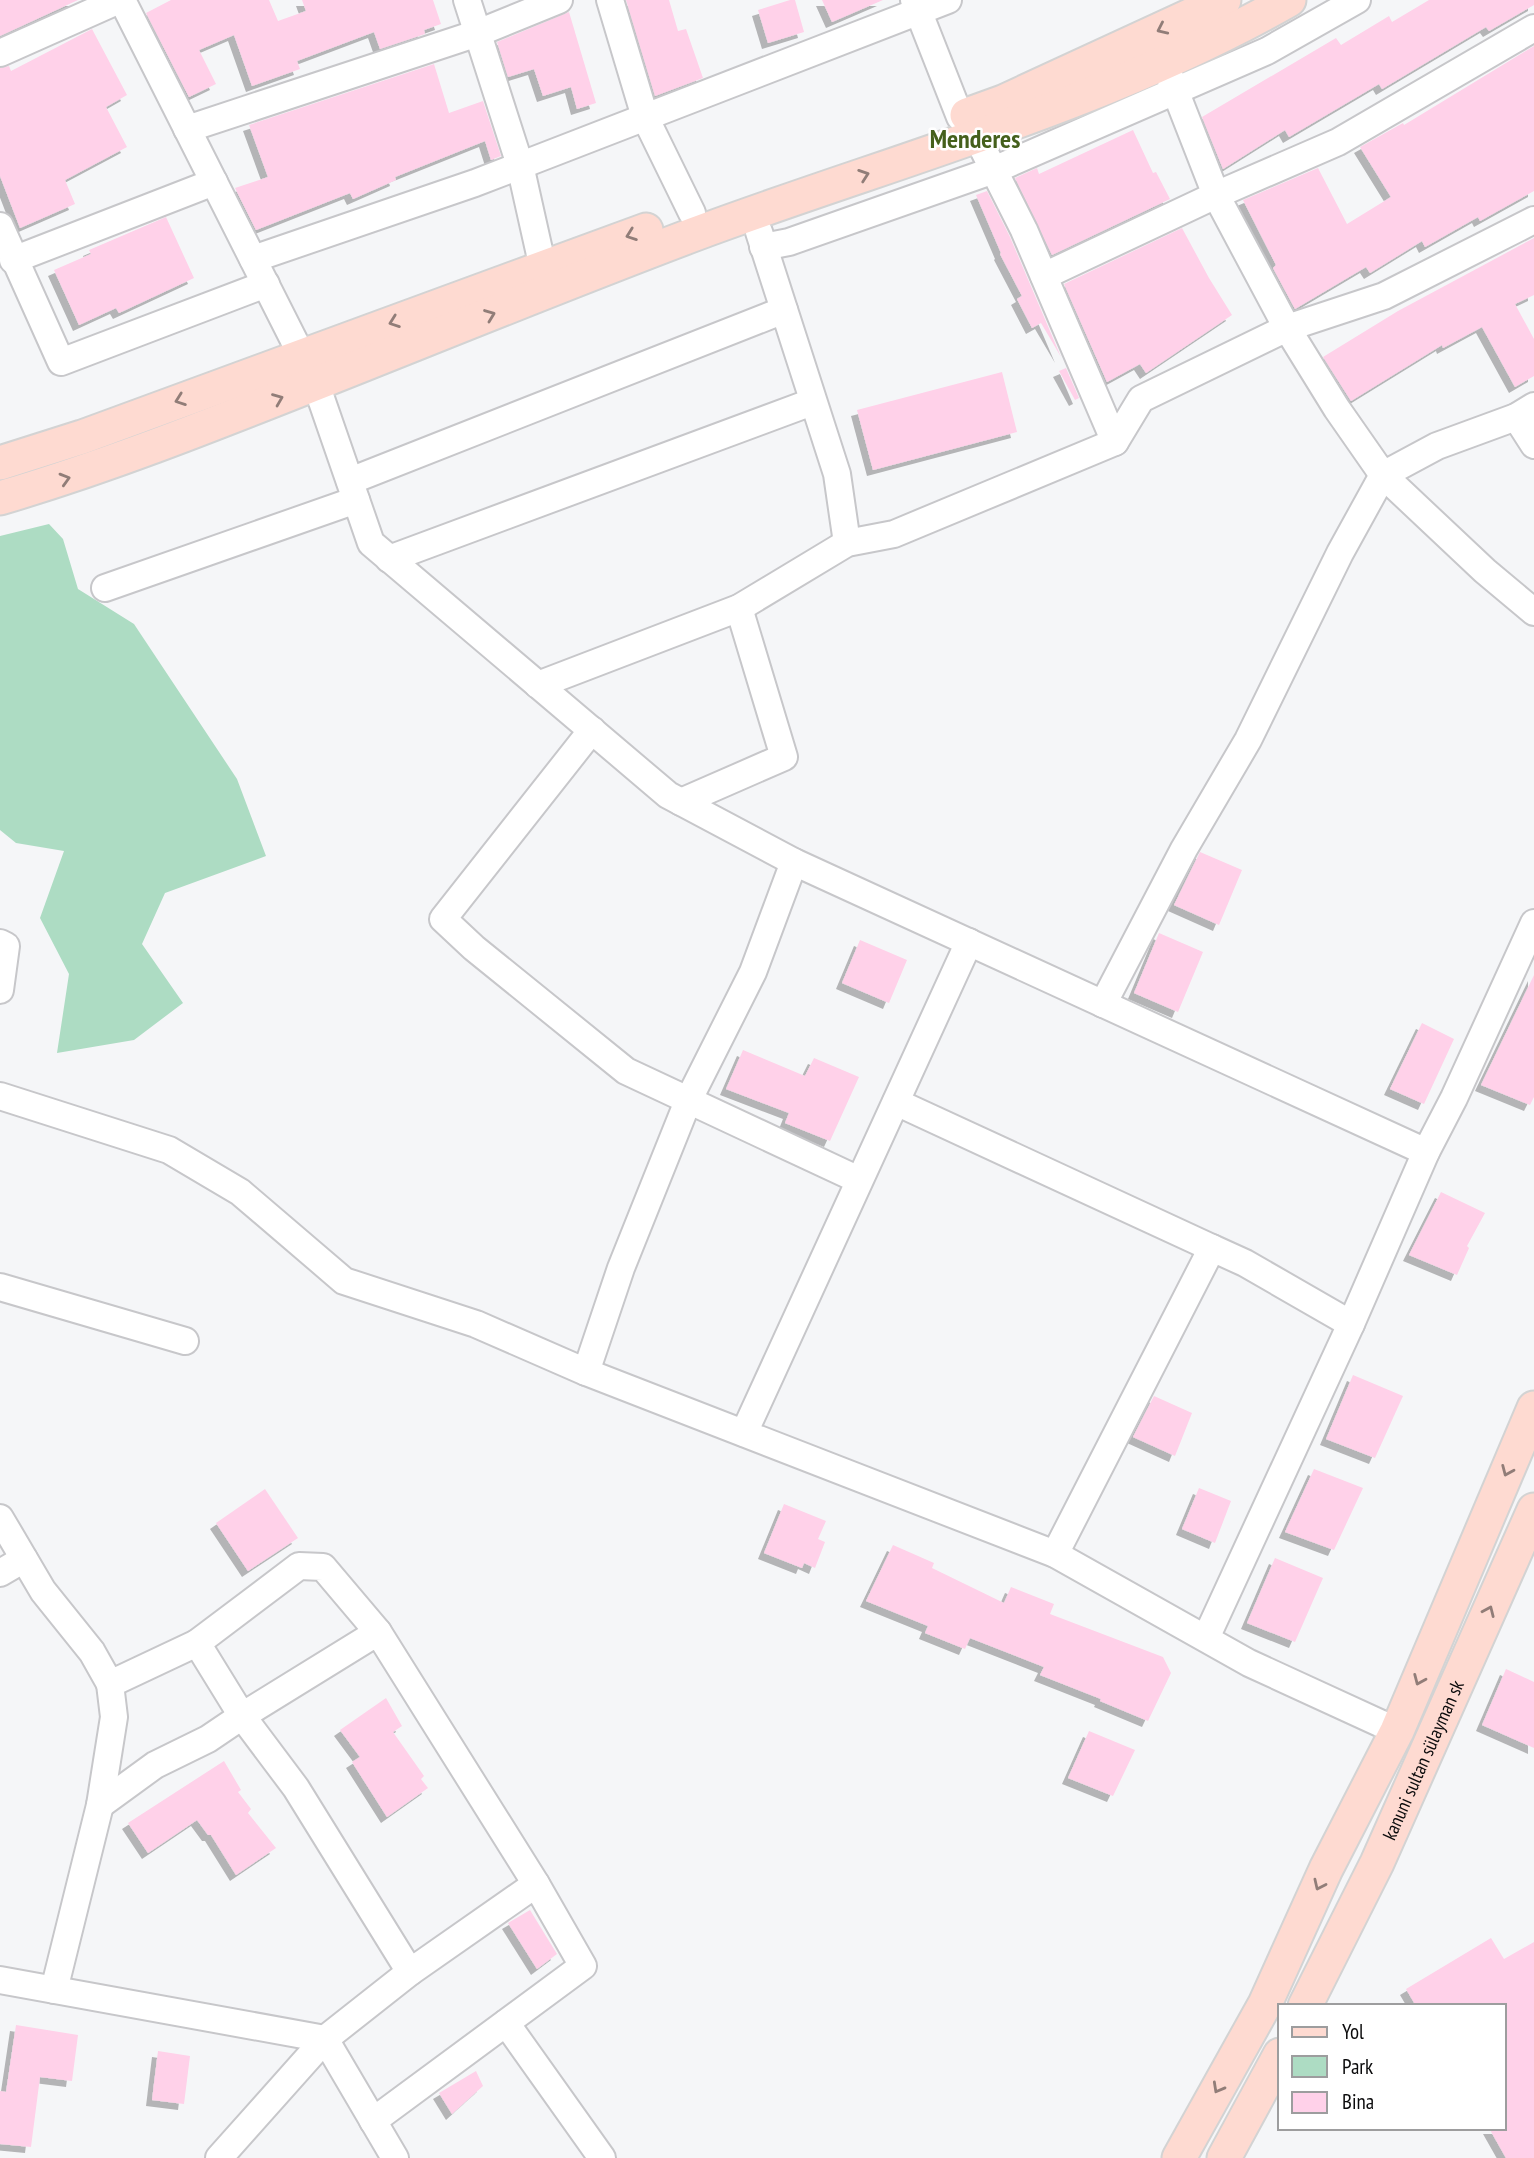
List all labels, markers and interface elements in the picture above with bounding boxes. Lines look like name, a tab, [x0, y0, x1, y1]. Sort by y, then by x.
one-way arrow	[1157, 20, 1169, 34]
district label: Menderes	[930, 122, 1020, 155]
one-way arrow	[857, 169, 869, 183]
one-way arrow	[625, 227, 637, 241]
one-way arrow	[483, 310, 495, 324]
one-way arrow	[388, 314, 400, 328]
one-way arrow	[175, 392, 187, 406]
one-way arrow	[272, 393, 284, 407]
one-way arrow	[59, 472, 71, 487]
one-way arrow	[1502, 1464, 1516, 1476]
one-way arrow	[1481, 1606, 1495, 1618]
one-way arrow	[1413, 1674, 1427, 1686]
street label: kanuni sultan sülayman sk	[1377, 1676, 1469, 1844]
one-way arrow	[1313, 1878, 1327, 1890]
legend	[1278, 2004, 1506, 2130]
text: Yol	[1342, 2018, 1364, 2045]
text: Park	[1342, 2053, 1373, 2080]
one-way arrow	[1213, 2081, 1226, 2094]
text: Bina	[1342, 2088, 1374, 2115]

